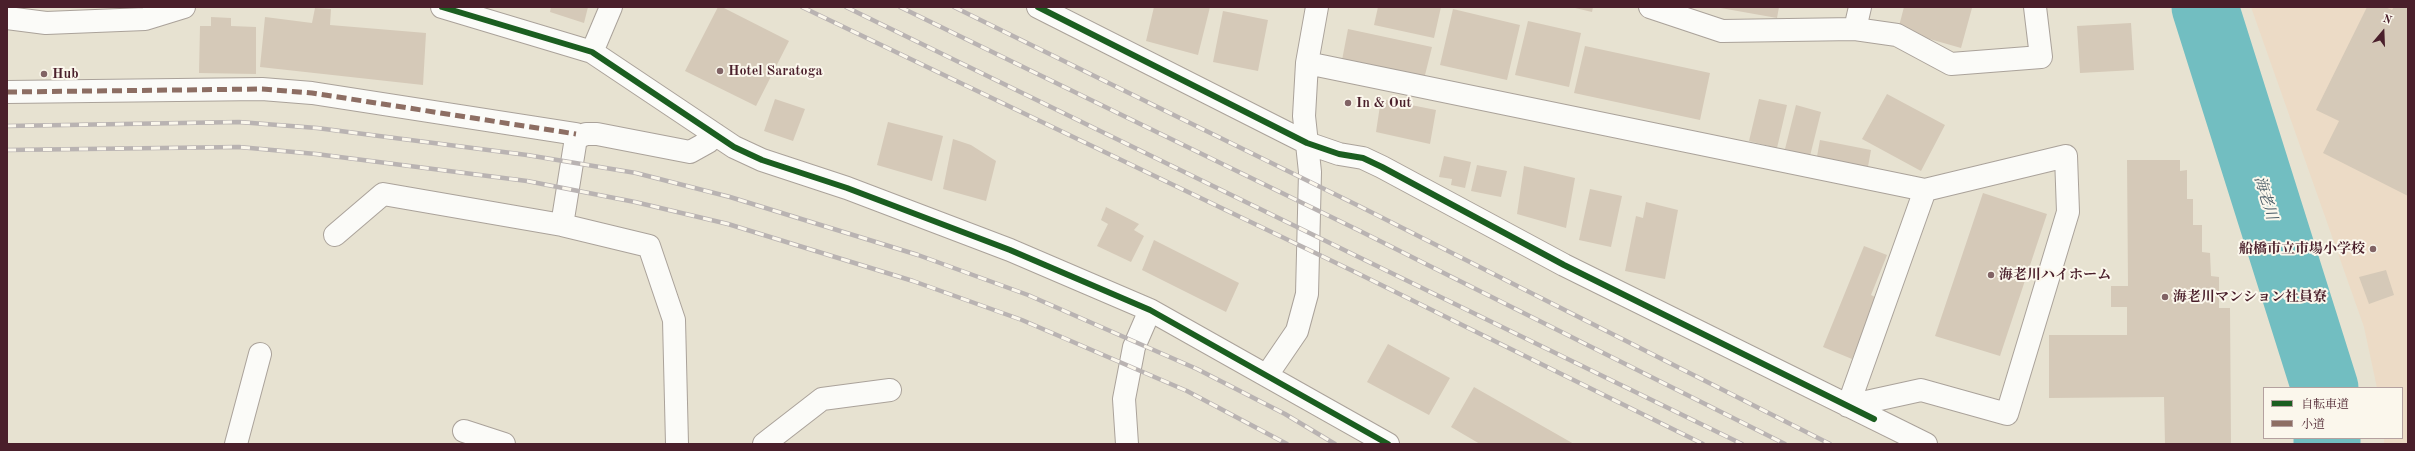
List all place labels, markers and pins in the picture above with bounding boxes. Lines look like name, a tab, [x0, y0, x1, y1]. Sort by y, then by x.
place label: Hotel Saratoga	[728, 63, 823, 79]
place label: Hub	[52, 66, 79, 82]
marker: Hotel Saratoga	[715, 66, 725, 76]
marker: Hub	[39, 69, 49, 79]
place label: In & Out	[1356, 95, 1412, 111]
marker: In & Out	[1343, 98, 1353, 108]
place label: 船橋市立市場小学校	[2239, 241, 2365, 257]
marker: 船橋市立市場小学校	[2368, 244, 2378, 254]
place label: 海老川ハイホーム	[1999, 267, 2111, 283]
marker: 海老川ハイホーム	[1986, 270, 1996, 280]
place label: 海老川マンション社員寮	[2173, 289, 2327, 305]
marker: 海老川マンション社員寮	[2160, 292, 2170, 302]

